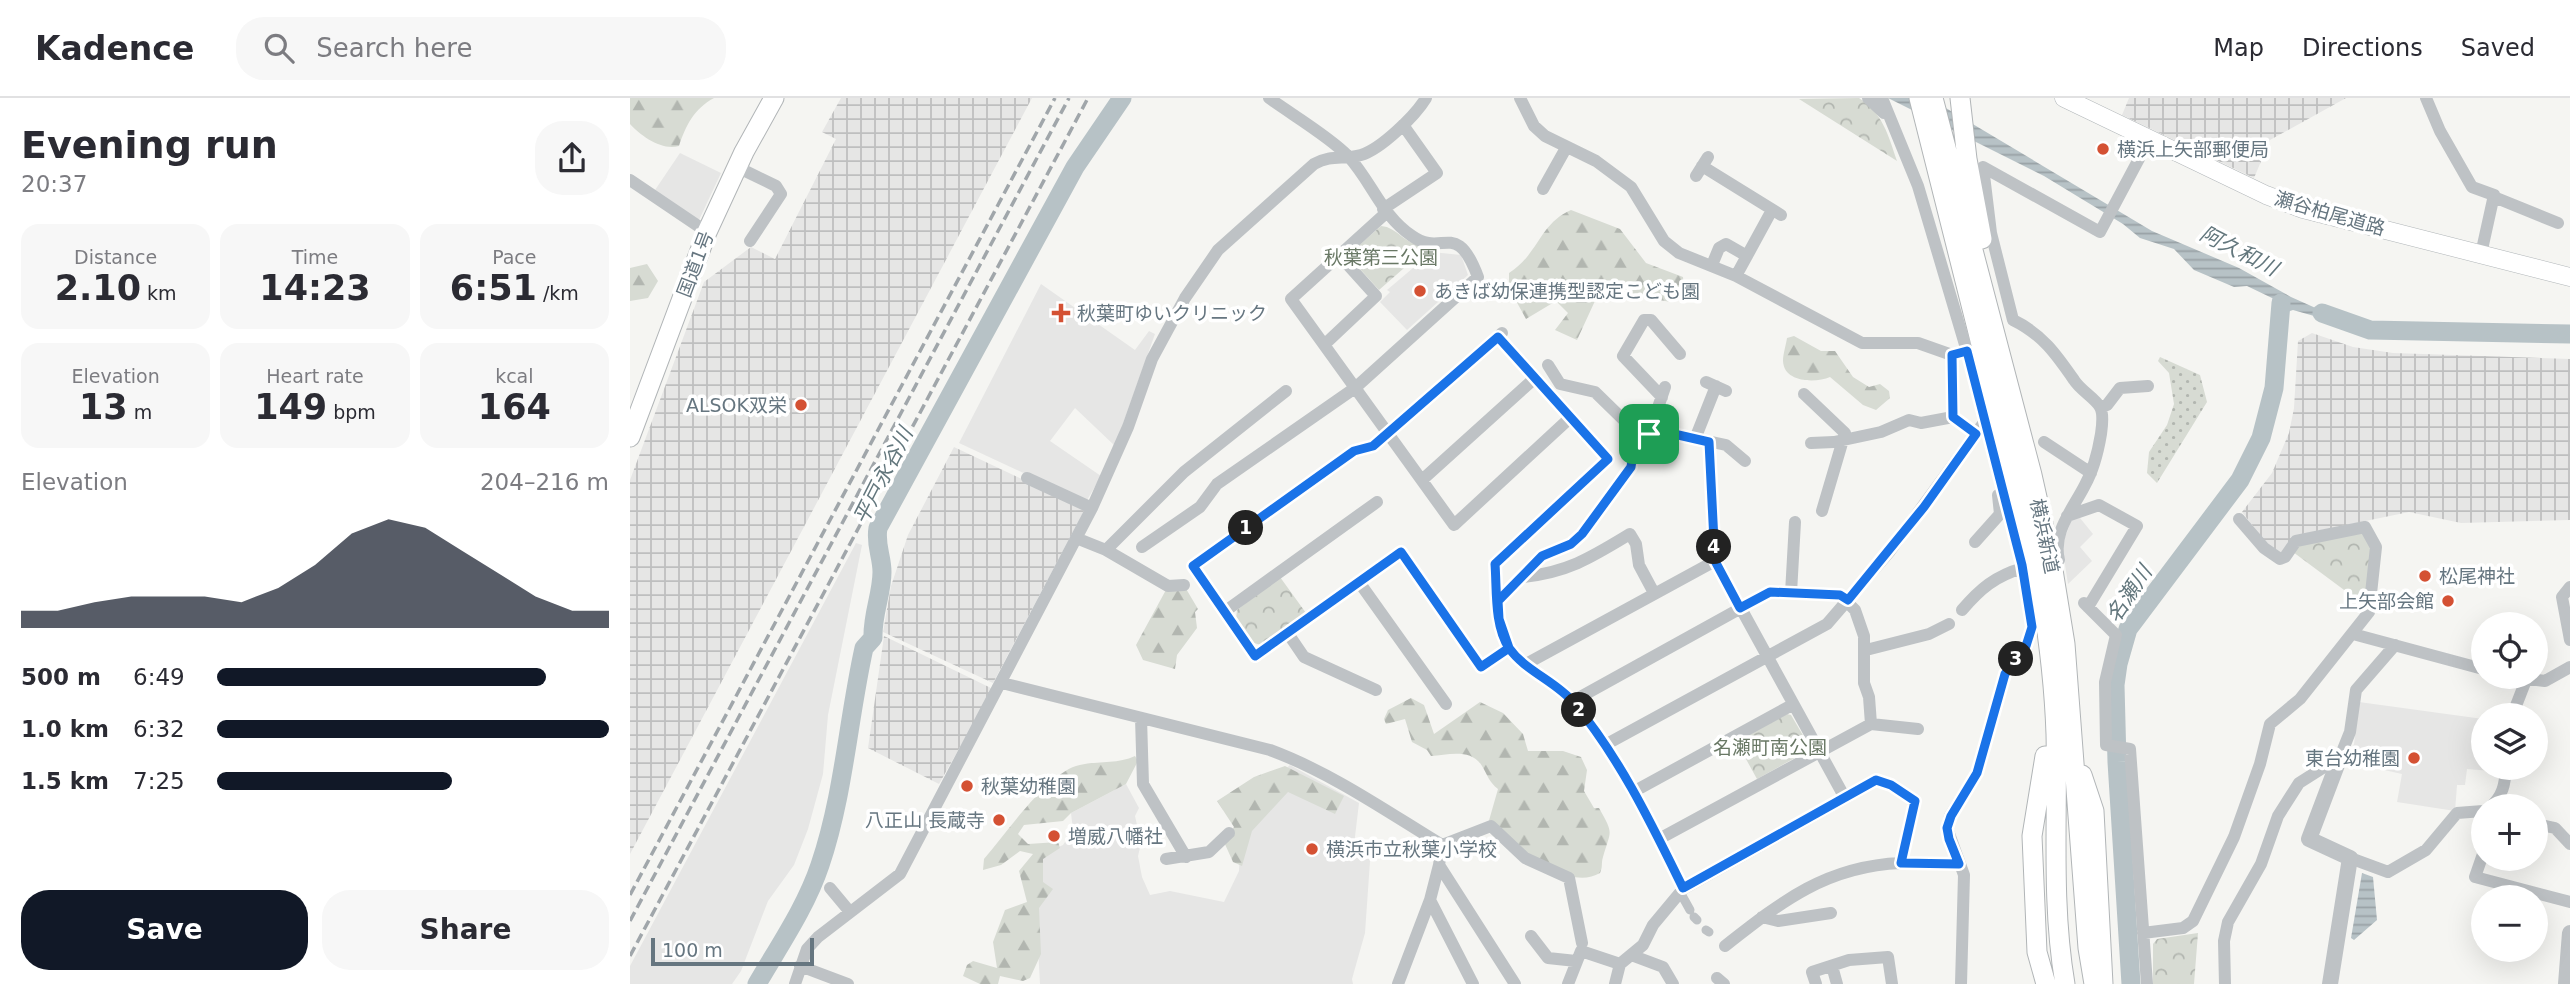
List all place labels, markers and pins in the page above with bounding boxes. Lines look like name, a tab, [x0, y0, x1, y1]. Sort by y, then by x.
place label: 横浜上矢部郵便局	[2117, 138, 2269, 160]
marker: 横浜上矢部郵便局	[2095, 141, 2111, 157]
place label: あきば幼保連携型認定こども園	[1434, 280, 1700, 302]
marker: あきば幼保連携型認定こども園	[1412, 283, 1428, 299]
place label: 秋葉町ゆいクリニック	[1077, 302, 1267, 324]
marker: 秋葉町ゆいクリニック	[1051, 303, 1071, 323]
place label: ALSOK双栄	[686, 394, 787, 416]
marker: ALSOK双栄	[793, 397, 809, 413]
pin	[1619, 404, 1679, 464]
pin: 1	[1228, 510, 1264, 546]
pin: 4	[1696, 530, 1732, 564]
place label: 松尾神社	[2439, 565, 2515, 587]
marker: 松尾神社	[2417, 568, 2433, 584]
place label: 上矢部会館	[2339, 590, 2434, 612]
marker: 上矢部会館	[2440, 593, 2456, 609]
pin: 3	[1998, 642, 2034, 676]
pin: 2	[1562, 692, 1597, 728]
place label: 東台幼稚園	[2305, 747, 2400, 769]
marker: 東台幼稚園	[2406, 750, 2422, 766]
place label: 秋葉幼稚園	[981, 775, 1076, 797]
marker: 秋葉幼稚園	[959, 778, 975, 794]
place label: 八正山 長蔵寺	[865, 809, 985, 831]
marker: 八正山 長蔵寺	[991, 812, 1007, 828]
place label: 増威八幡社	[1068, 825, 1163, 847]
marker: 増威八幡社	[1046, 828, 1062, 844]
place label: 横浜市立秋葉小学校	[1326, 838, 1497, 860]
marker: 横浜市立秋葉小学校	[1304, 841, 1320, 857]

